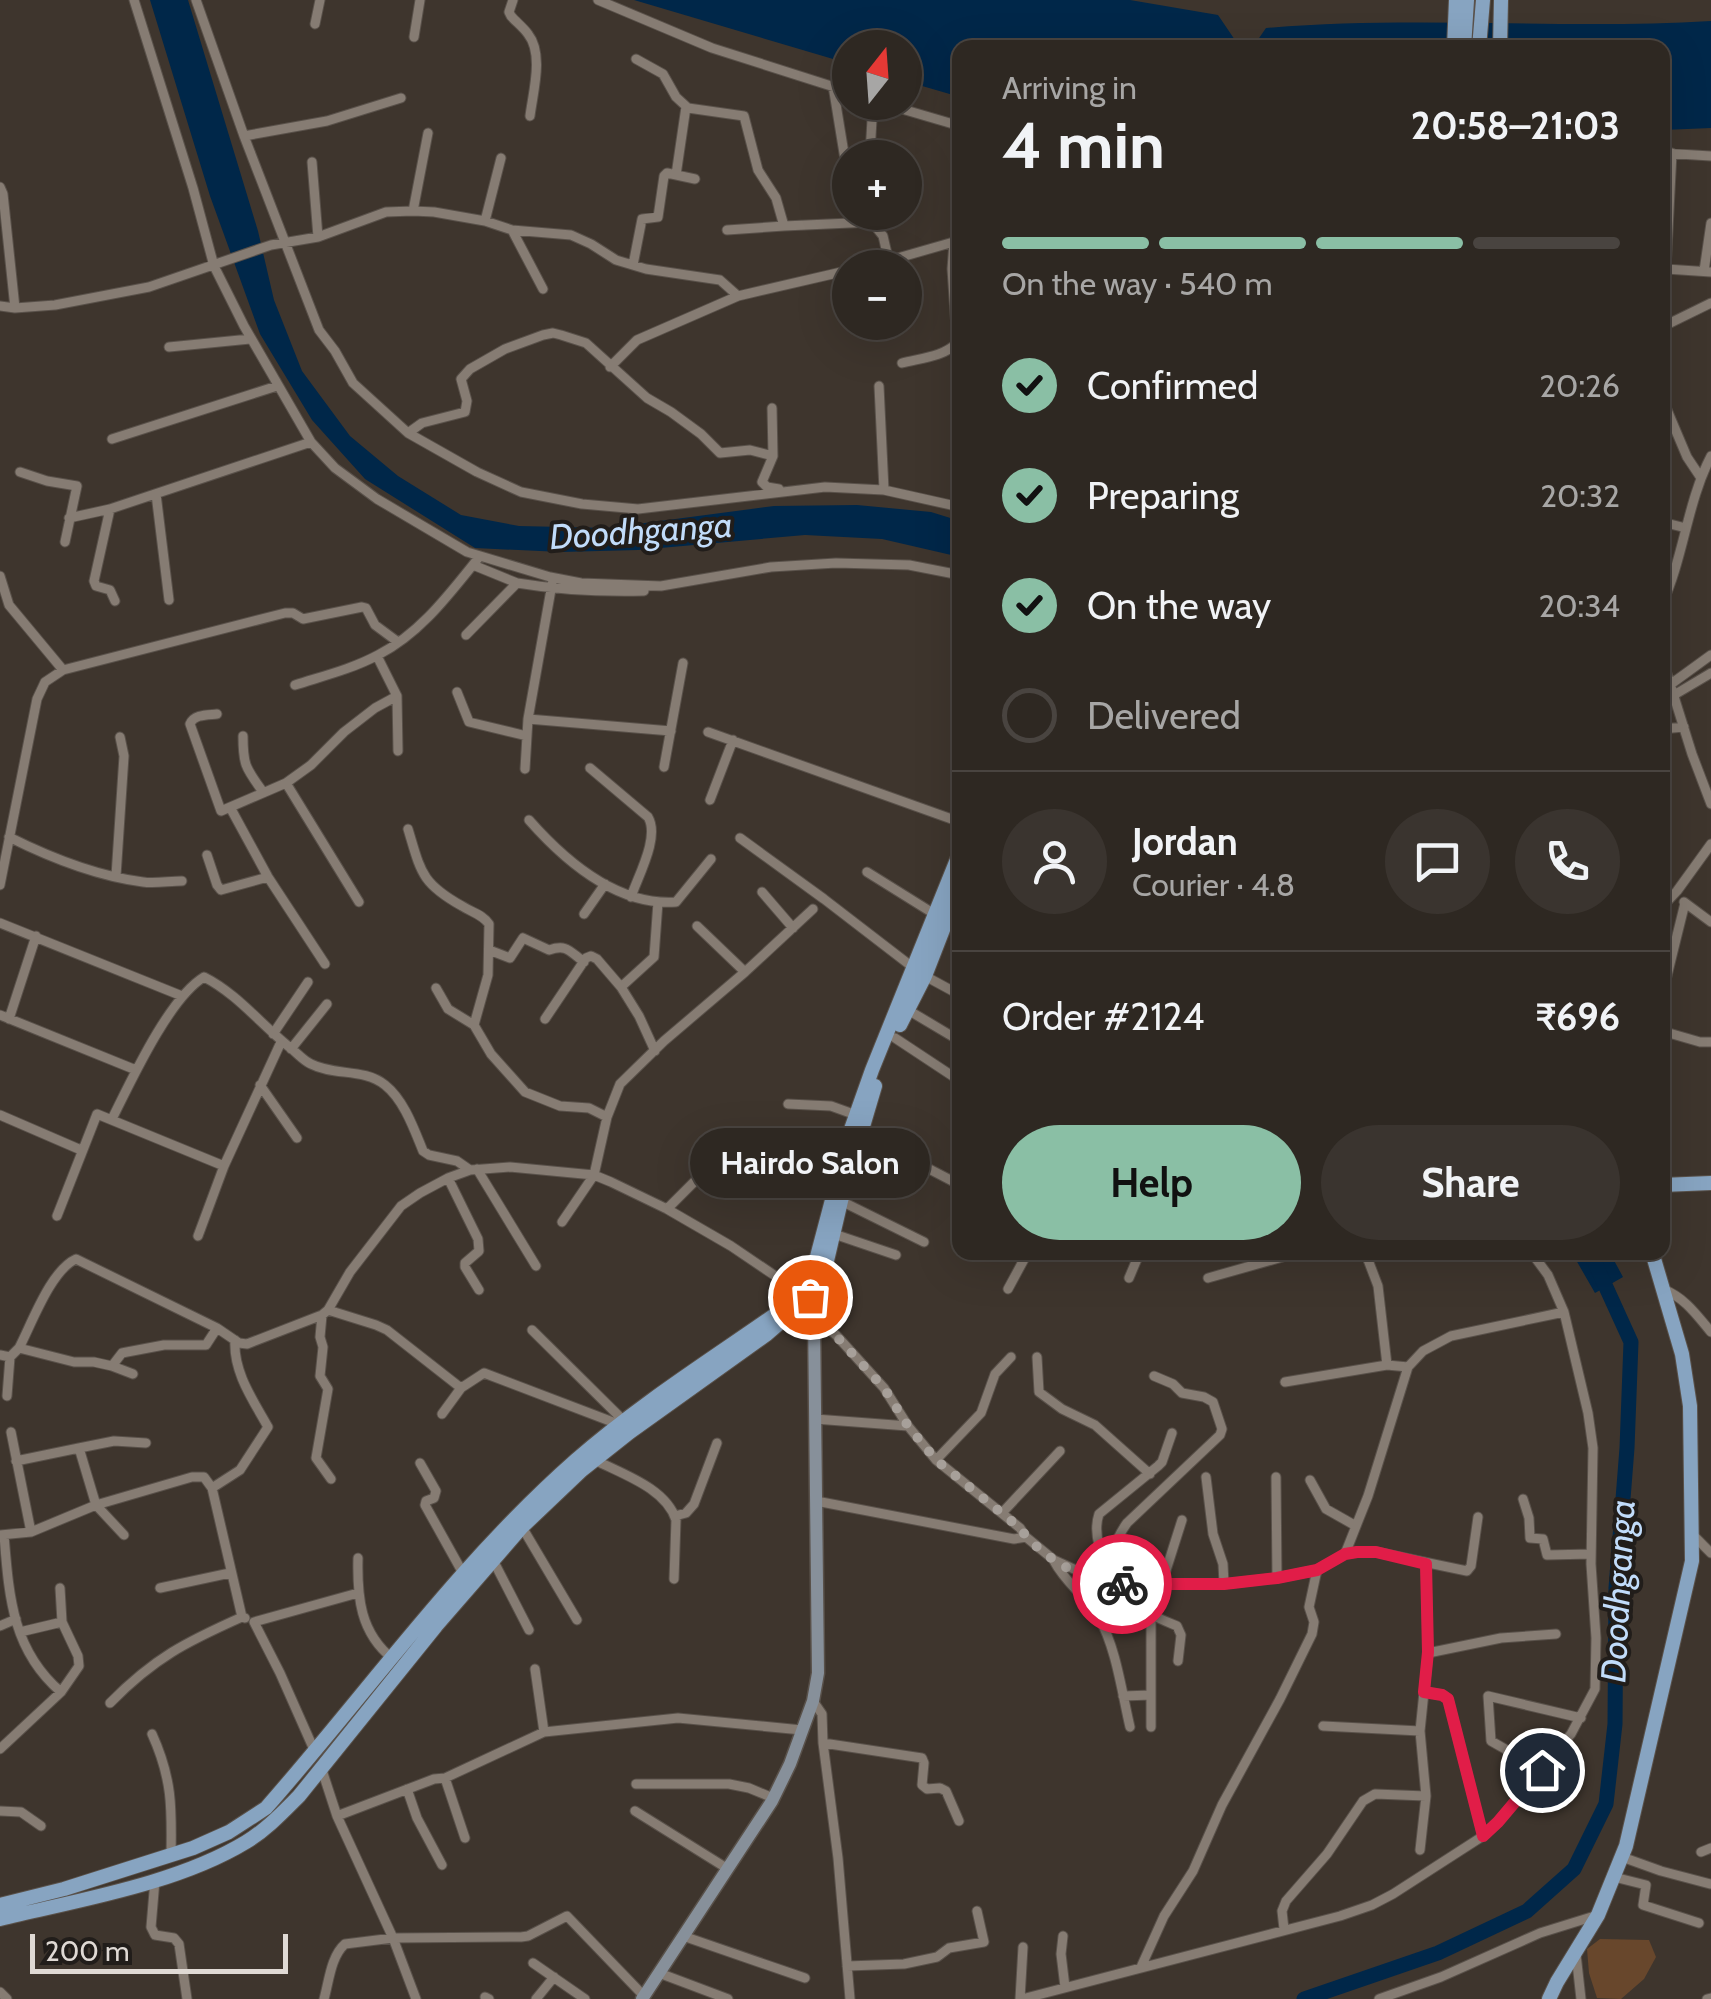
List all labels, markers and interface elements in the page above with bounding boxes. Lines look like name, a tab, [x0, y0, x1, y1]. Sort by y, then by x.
north arrow	[832, 30, 922, 120]
map controls	[832, 30, 922, 340]
text: Arriving in	[1002, 68, 1137, 107]
text: 20:58–21:03	[1411, 102, 1620, 149]
text: 4 min	[1002, 105, 1165, 184]
button: +	[832, 140, 922, 230]
button: −	[832, 250, 922, 340]
text: On the way · 540 m	[1002, 264, 1273, 303]
icon: check	[1002, 358, 1057, 413]
text: Confirmed	[1087, 362, 1258, 409]
text: 20:26	[1539, 366, 1620, 405]
icon: check	[1002, 468, 1057, 523]
text: Preparing	[1087, 472, 1239, 519]
text: 20:32	[1540, 476, 1620, 515]
water label: Doodhganga	[548, 503, 734, 558]
icon: check	[1002, 578, 1057, 633]
text: On the way	[1087, 582, 1271, 629]
text: 20:34	[1538, 586, 1620, 625]
text: Delivered	[1087, 692, 1241, 739]
button: person	[1002, 809, 1107, 914]
button: chat	[1385, 809, 1490, 914]
button: phone	[1515, 809, 1620, 914]
text: Jordan	[1132, 818, 1238, 865]
text: Courier · 4.8	[1132, 865, 1295, 904]
text: Order #2124	[1002, 993, 1205, 1040]
text: ₹696	[1535, 993, 1620, 1040]
button: Help	[1002, 1125, 1301, 1240]
button: Share	[1321, 1125, 1620, 1240]
callout: Hairdo Salon	[690, 1127, 930, 1197]
text: Hairdo Salon	[720, 1143, 900, 1182]
pin	[768, 1255, 853, 1340]
icon: bag	[783, 1270, 838, 1325]
water label: Doodhganga	[1591, 1498, 1644, 1684]
courier	[1072, 1534, 1172, 1634]
icon: bike	[1095, 1557, 1150, 1612]
pin	[1500, 1728, 1585, 1813]
icon: home	[1515, 1743, 1570, 1798]
scale bar	[30, 1929, 288, 1974]
text: 200 m	[45, 1934, 130, 1968]

